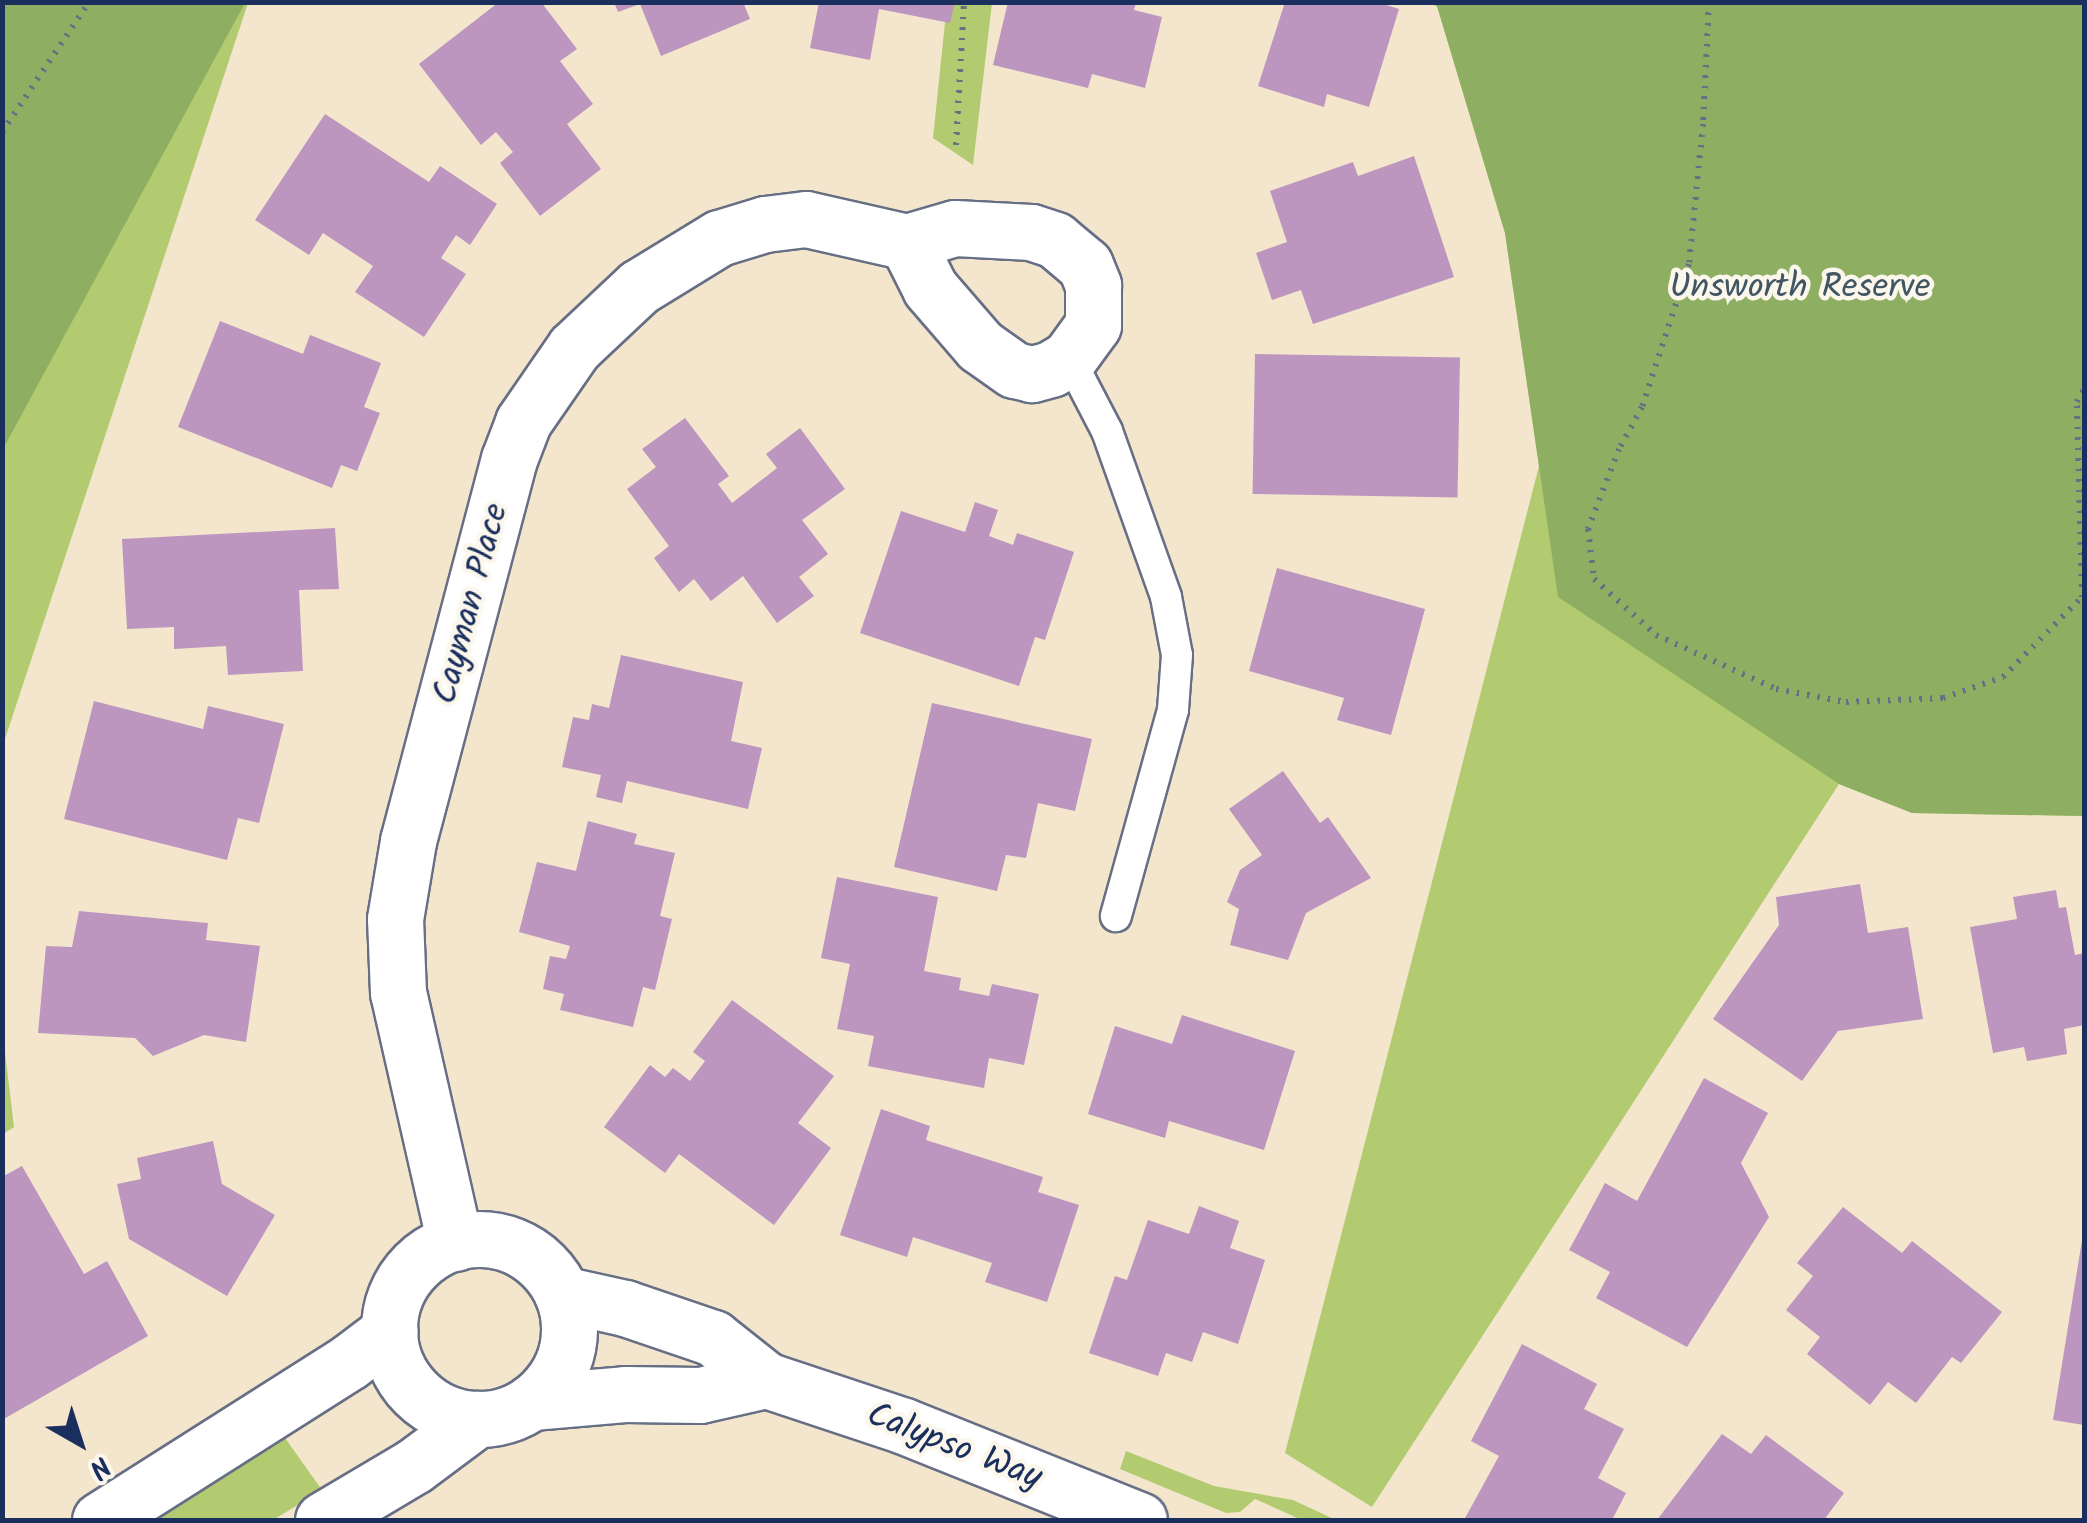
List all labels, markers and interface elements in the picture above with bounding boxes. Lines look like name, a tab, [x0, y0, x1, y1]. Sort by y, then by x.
park label: Unsworth Reserve	[1670, 267, 1930, 309]
street label: Cayman Place	[425, 499, 519, 709]
north arrow	[30, 1393, 130, 1493]
street label: Calypso Way	[861, 1394, 1047, 1500]
text: N	[78, 1444, 120, 1490]

